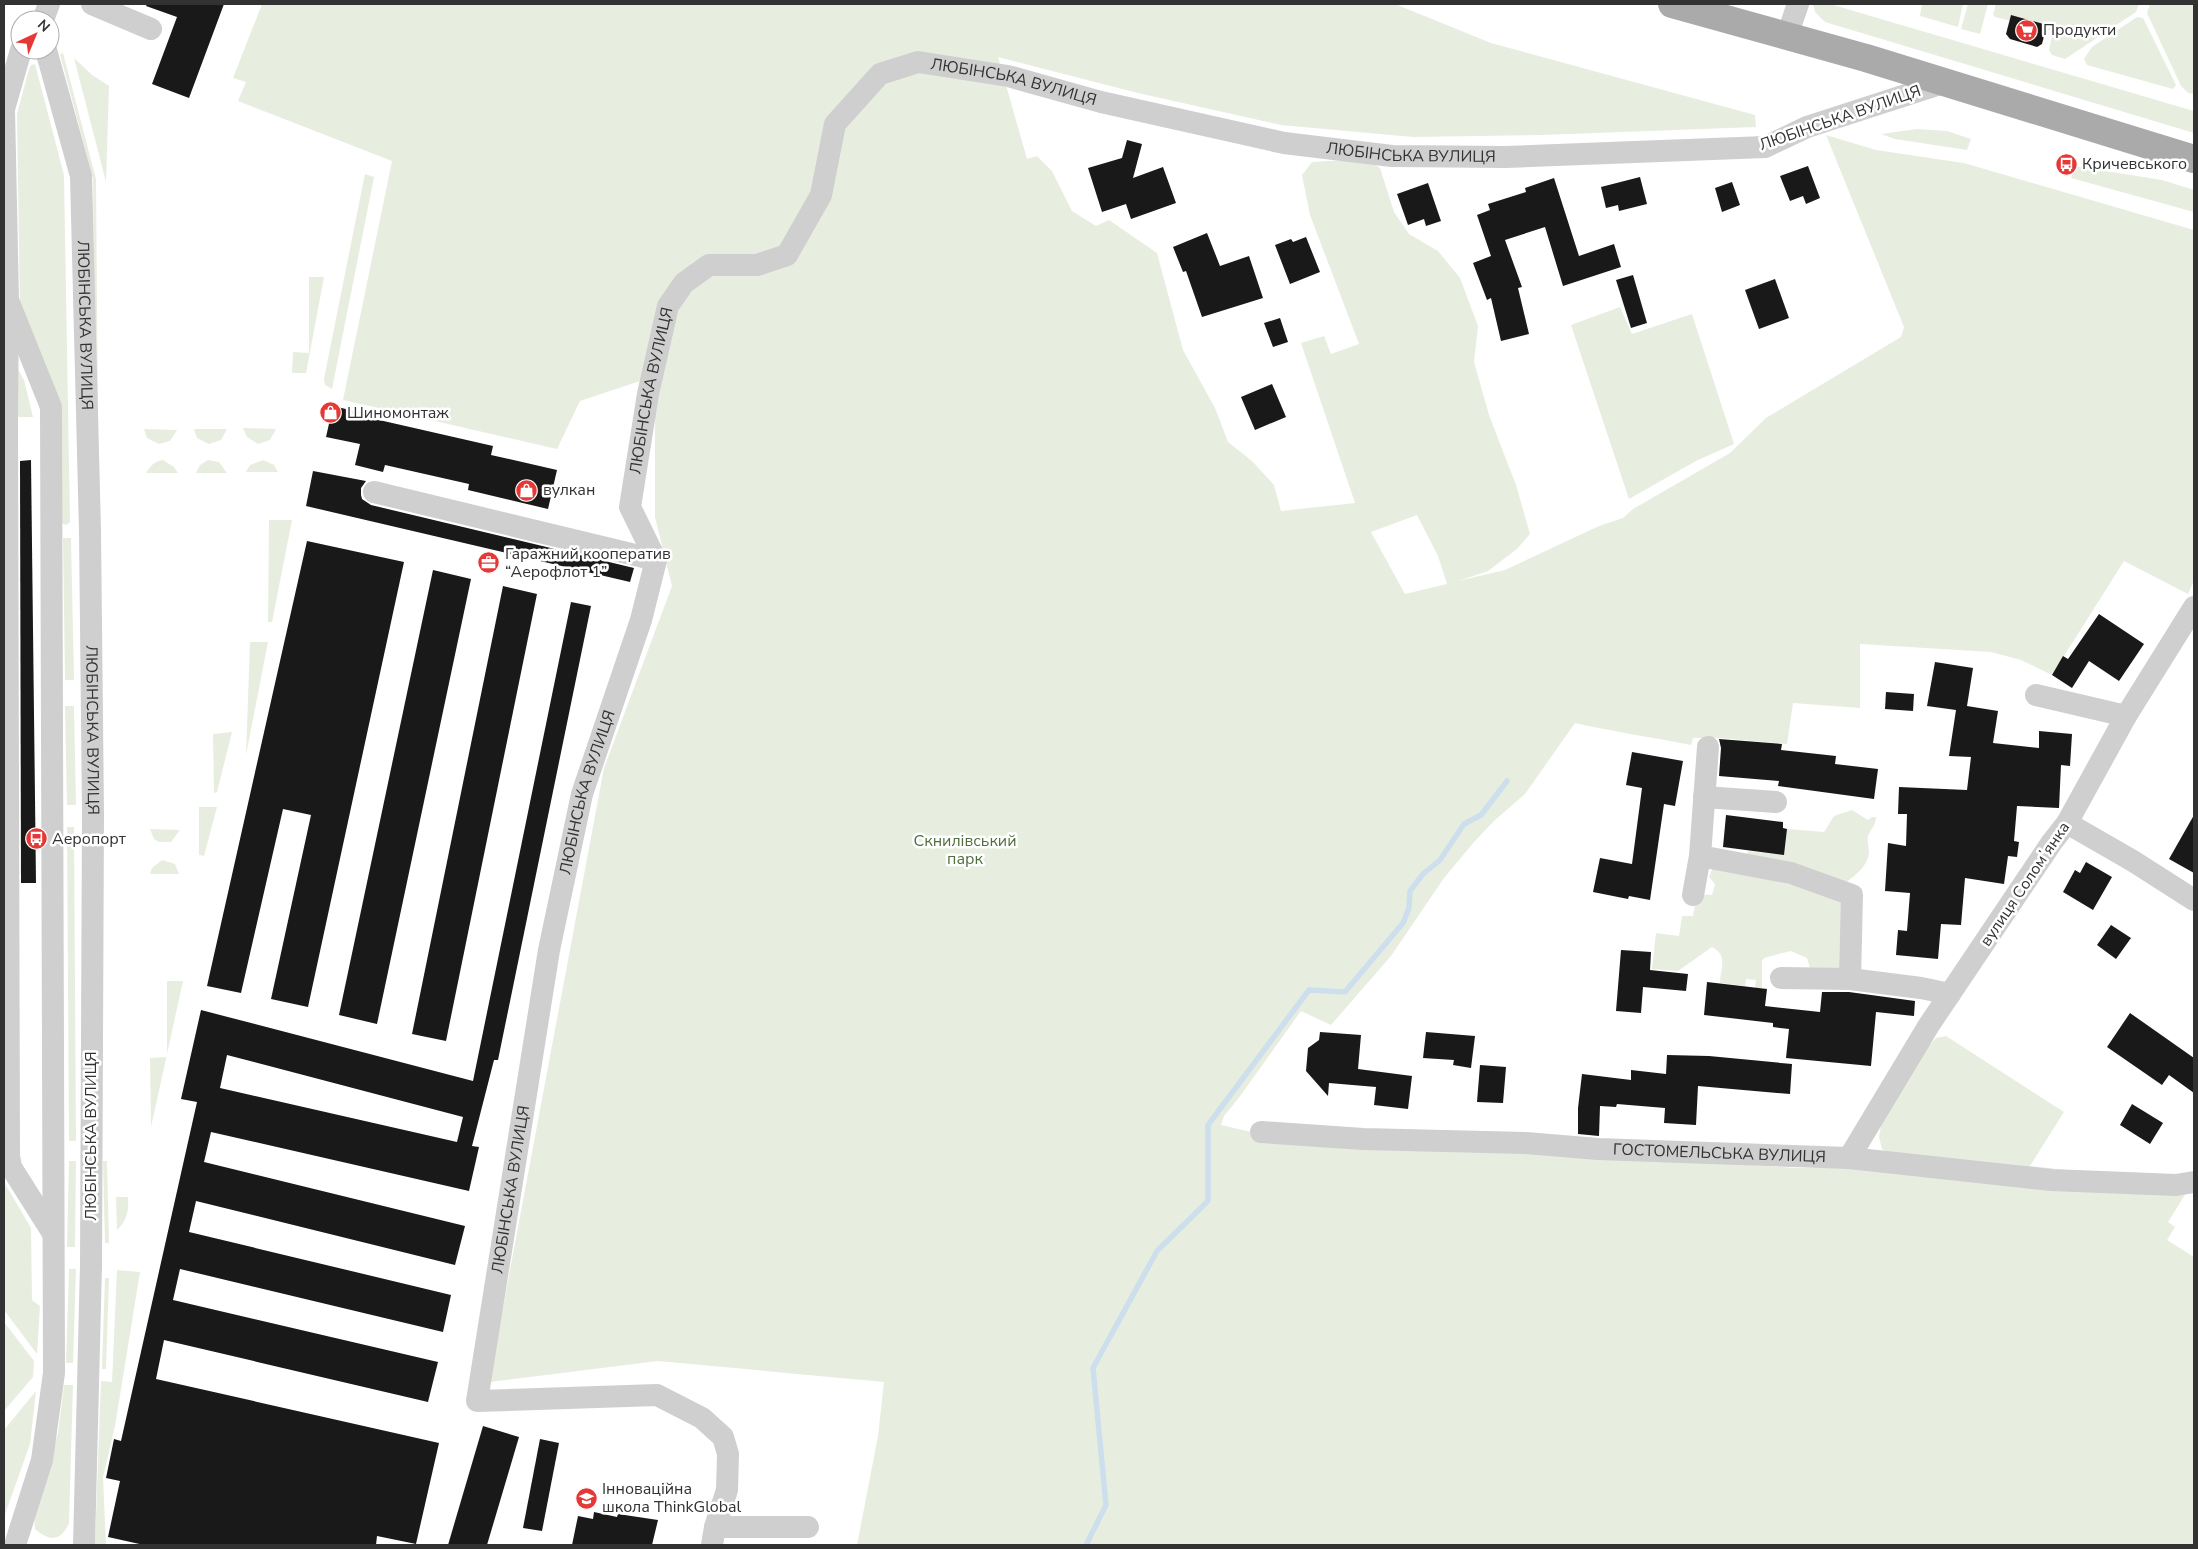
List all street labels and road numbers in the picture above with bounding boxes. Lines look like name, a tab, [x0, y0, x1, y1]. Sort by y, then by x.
street label: ЛЮБІНСЬКА ВУЛИЦЯ	[929, 53, 1099, 111]
street label: ЛЮБІНСЬКА ВУЛИЦЯ	[1756, 80, 1924, 156]
street label: ЛЮБІНСЬКА ВУЛИЦЯ	[1325, 137, 1496, 168]
street label: ЛЮБІНСЬКА ВУЛИЦЯ	[72, 240, 98, 410]
street label: ЛЮБІНСЬКА ВУЛИЦЯ	[624, 305, 678, 476]
street label: ЛЮБІНСЬКА ВУЛИЦЯ	[80, 645, 104, 815]
street label: ЛЮБІНСЬКА ВУЛИЦЯ	[554, 707, 621, 876]
street label: вулиця Соломʼянка	[1975, 817, 2075, 951]
street label: ЛЮБІНСЬКА ВУЛИЦЯ	[80, 1051, 102, 1221]
street label: ЛЮБІНСЬКА ВУЛИЦЯ	[487, 1104, 535, 1275]
street label: ГОСТОМЕЛЬСЬКА ВУЛИЦЯ	[1613, 1139, 1826, 1168]

